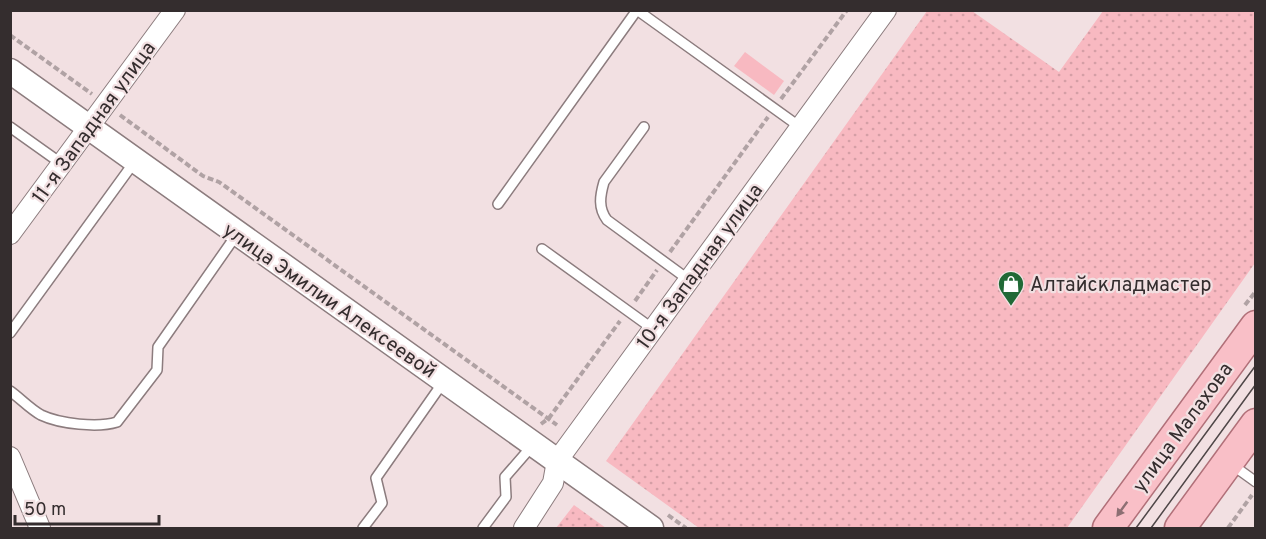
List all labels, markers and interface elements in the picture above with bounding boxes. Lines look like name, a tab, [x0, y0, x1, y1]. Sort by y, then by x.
street label: 11-я Западная улица	[27, 37, 162, 210]
street label: 10-я Западная улица	[632, 179, 770, 355]
street label: улица Эмилии Алексеевой	[217, 218, 441, 385]
shop icon: Алтайскладмастер	[996, 269, 1026, 307]
place label: Алтайскладмастер	[1030, 273, 1212, 299]
street label: улица Малахова	[1128, 358, 1240, 498]
scale bar	[15, 488, 159, 526]
text: 50 m	[24, 499, 66, 522]
one-way arrow	[1116, 500, 1128, 516]

